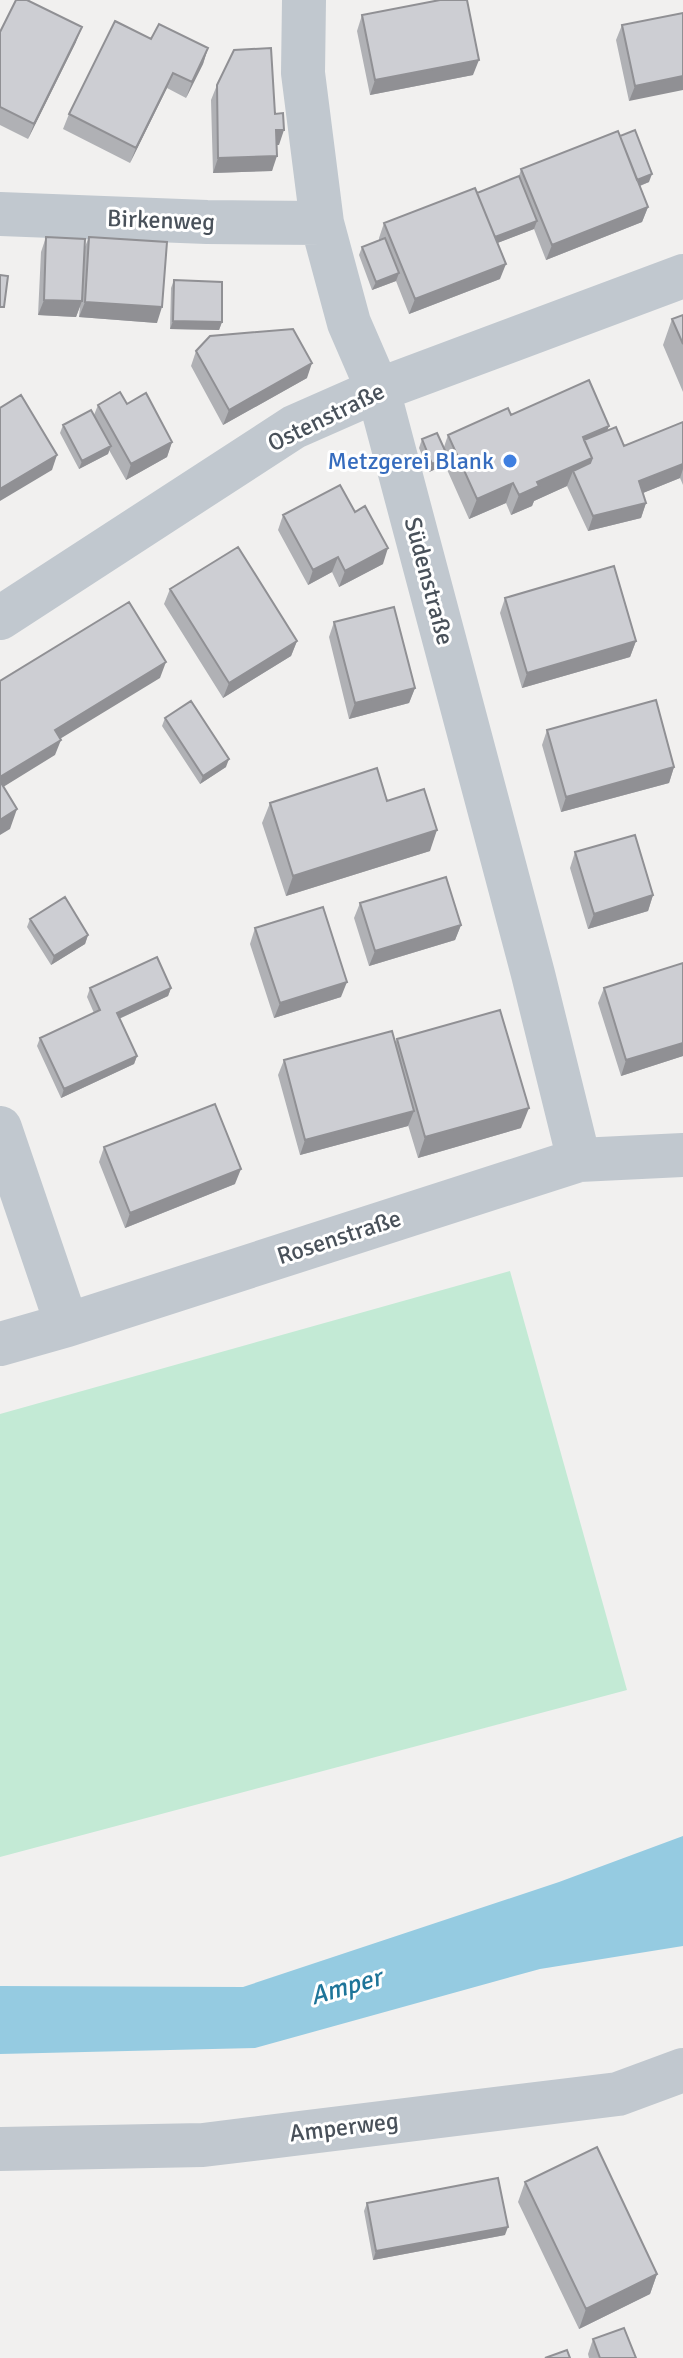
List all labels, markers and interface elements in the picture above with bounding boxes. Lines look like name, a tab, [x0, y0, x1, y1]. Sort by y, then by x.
street label: Birkenweg	[107, 203, 215, 237]
street label: Ostenstraße	[263, 376, 389, 458]
place label: Metzgerei Blank	[328, 446, 494, 476]
marker: Metzgerei Blank	[501, 452, 519, 470]
street label: Südenstraße	[398, 514, 460, 648]
street label: Rosenstraße	[273, 1203, 405, 1271]
water label: Amper	[307, 1961, 389, 2012]
street label: Amperweg	[288, 2105, 400, 2149]

